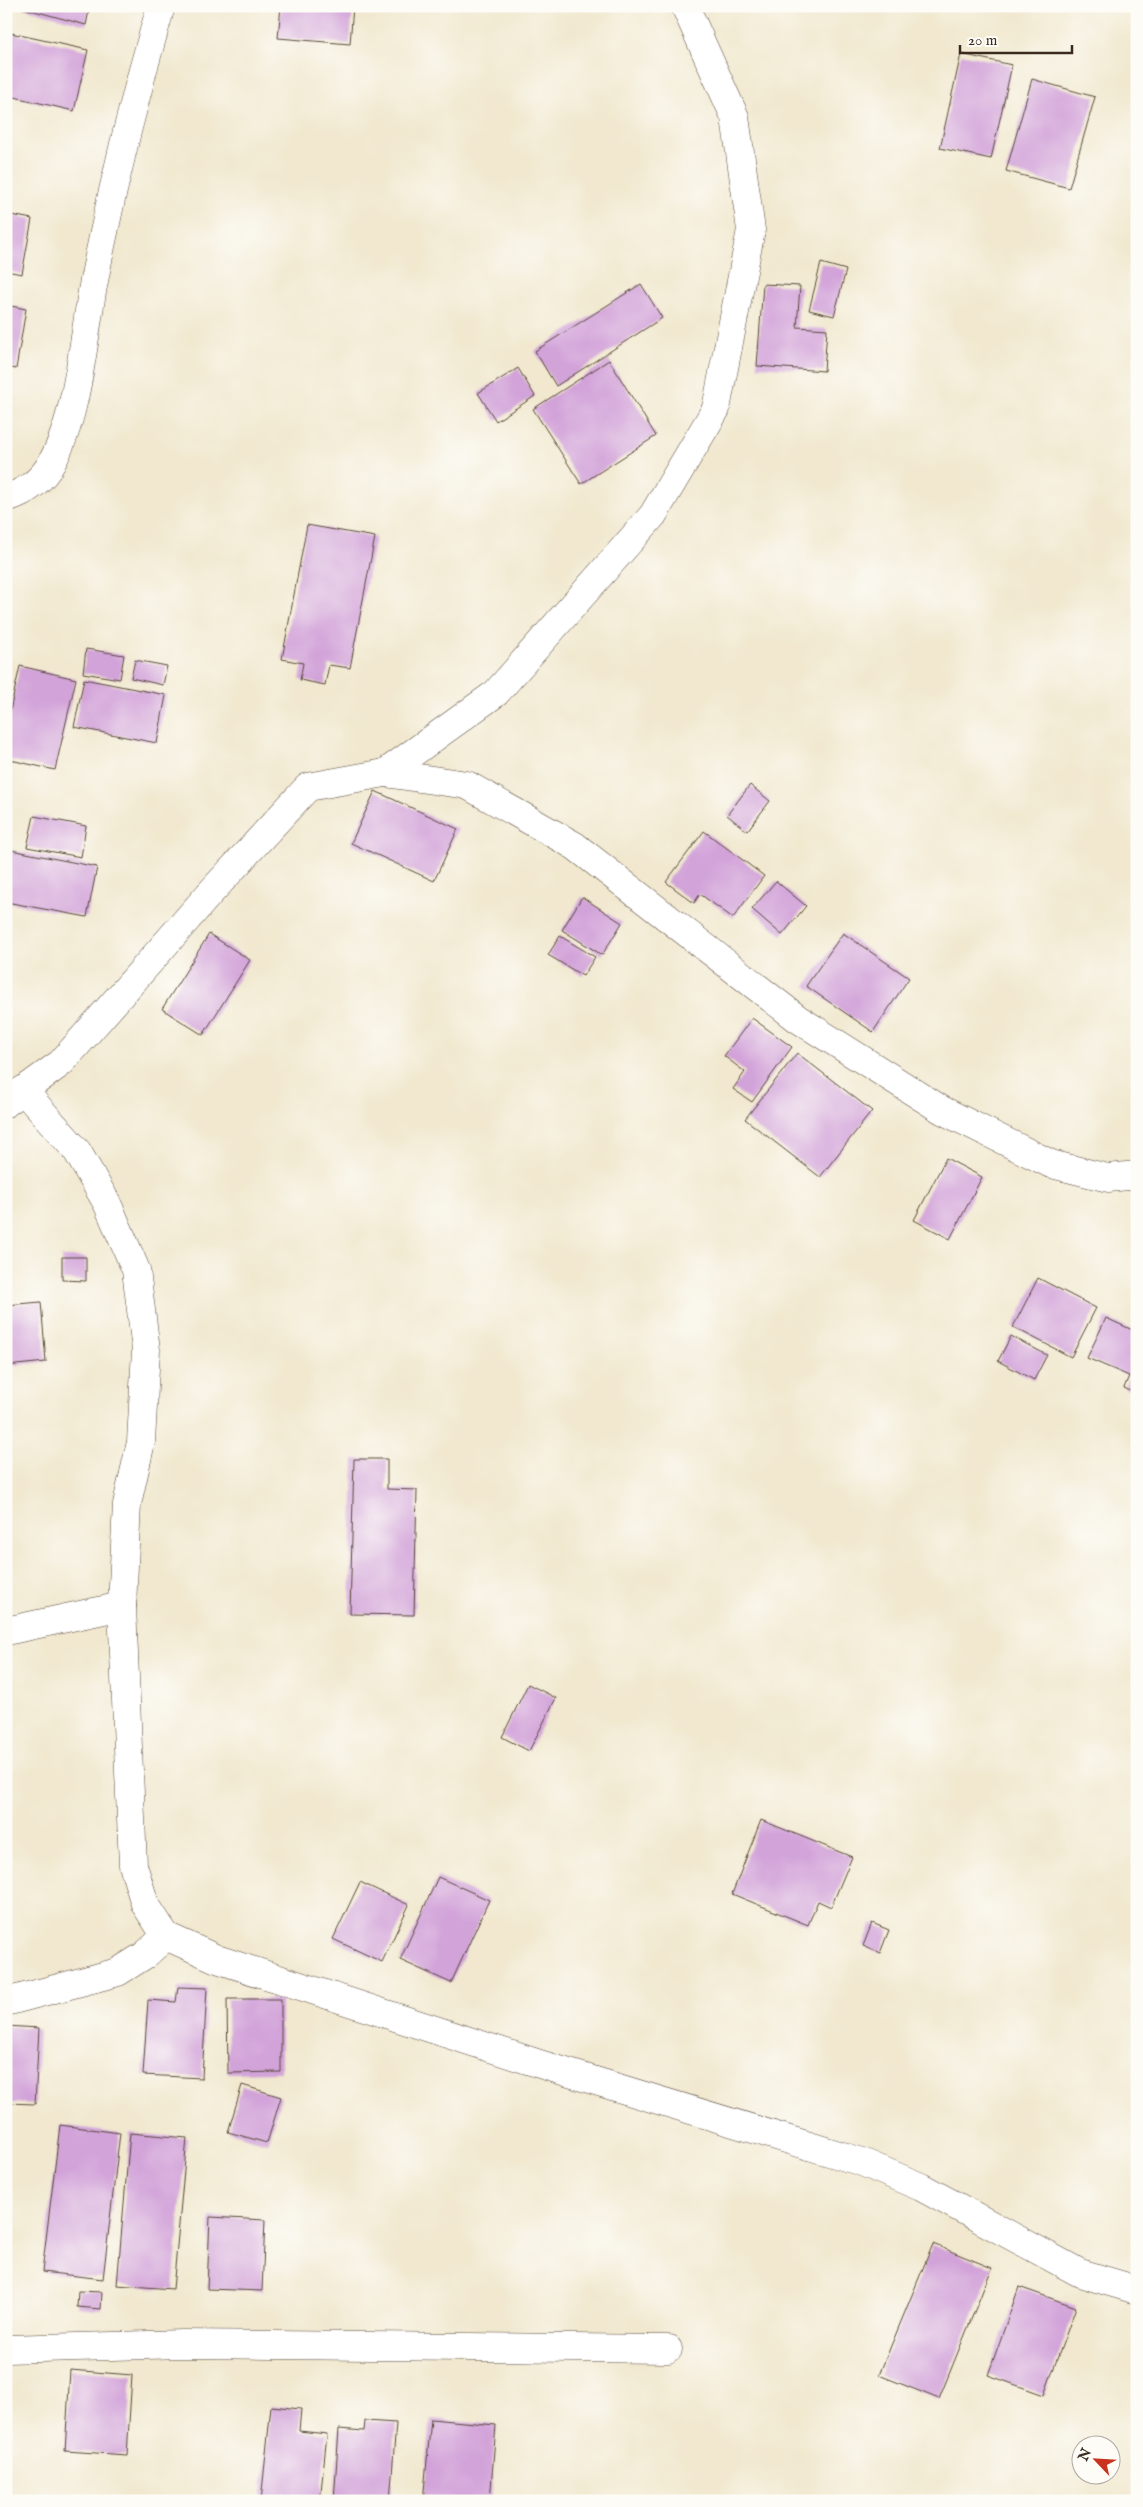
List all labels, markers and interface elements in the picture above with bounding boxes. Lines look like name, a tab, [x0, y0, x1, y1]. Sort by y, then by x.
scale bar	[960, 22, 1073, 54]
text: 20 m	[968, 31, 998, 50]
north arrow	[1070, 2434, 1120, 2484]
text: N	[1074, 2446, 1096, 2465]

